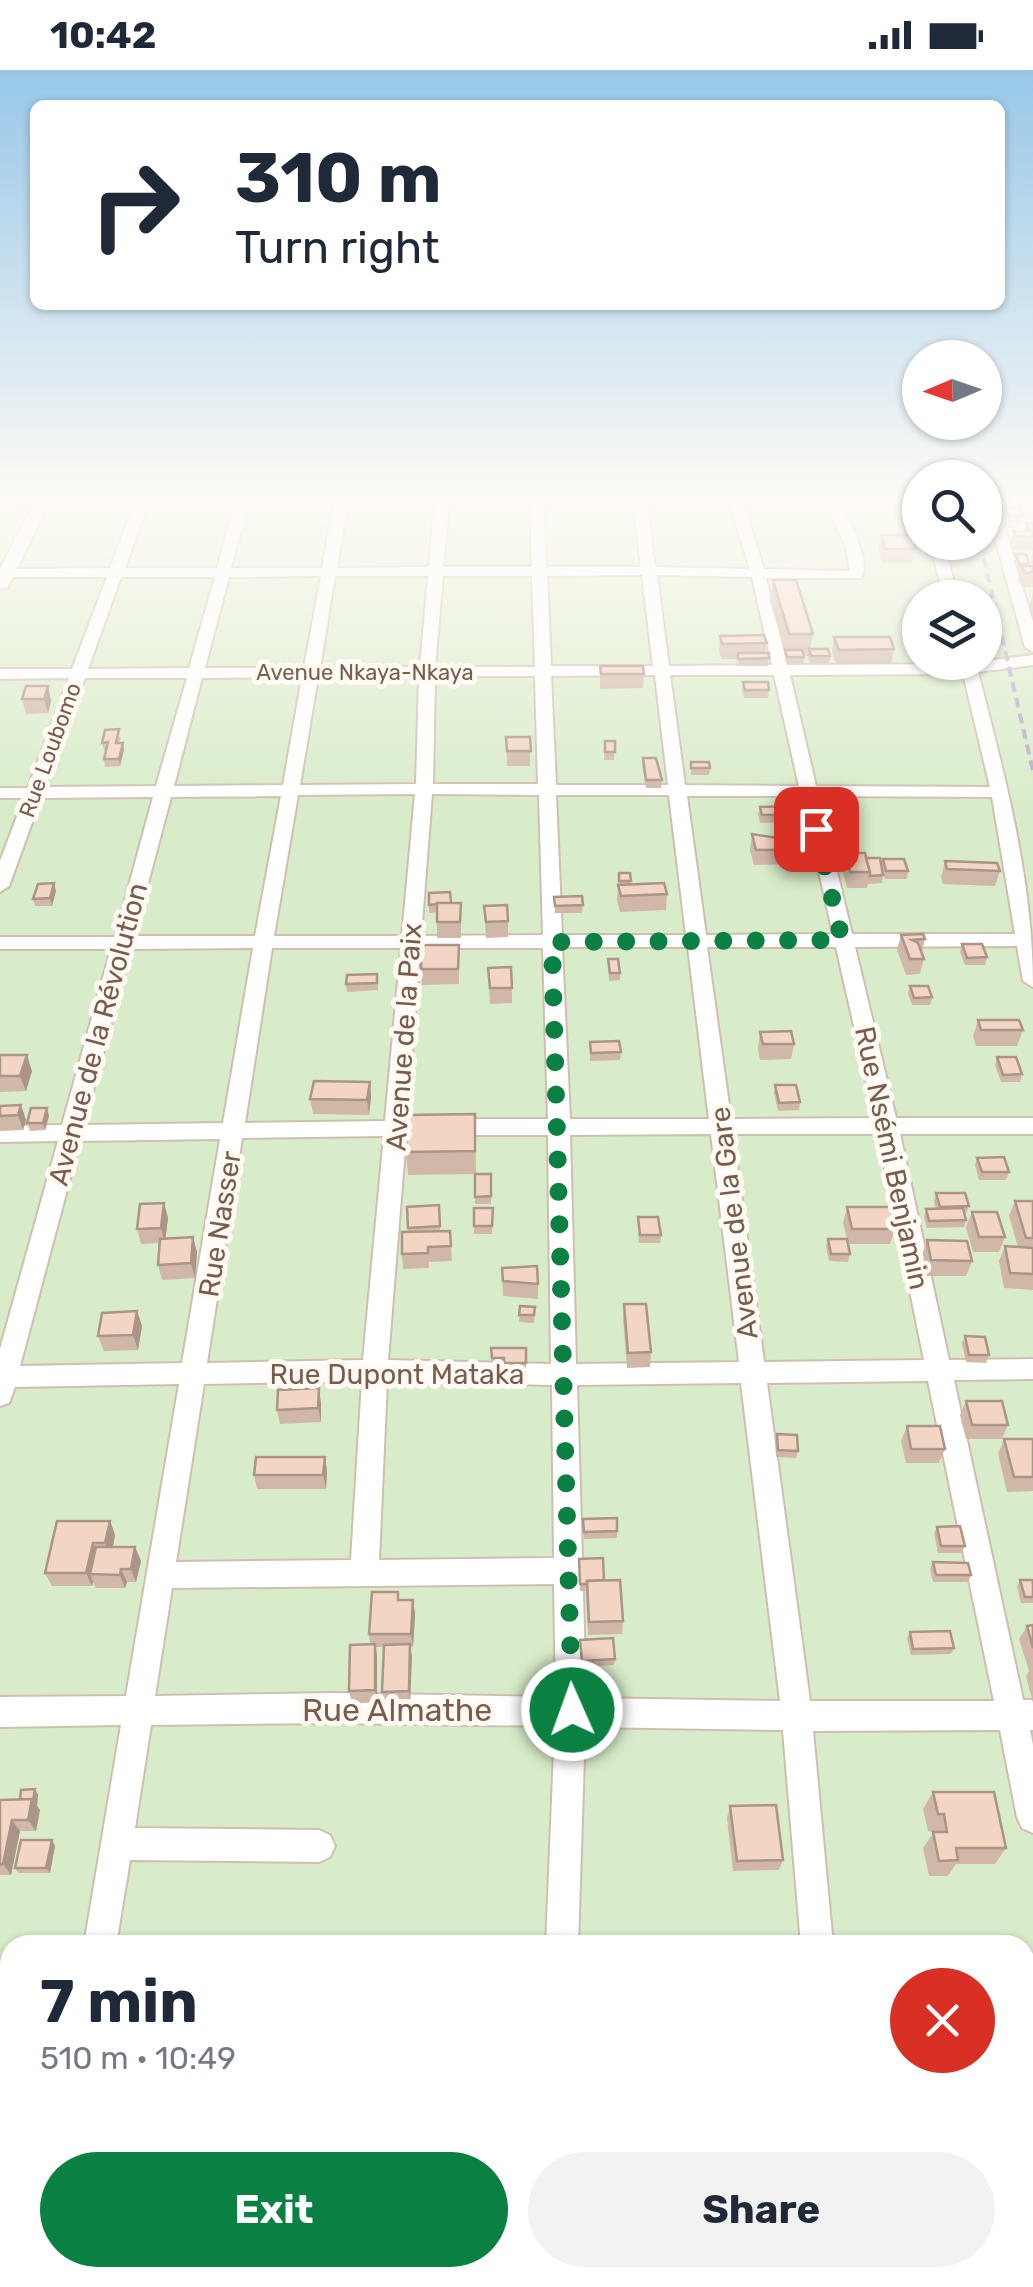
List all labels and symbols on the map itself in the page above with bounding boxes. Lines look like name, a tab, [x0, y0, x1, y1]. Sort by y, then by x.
north arrow	[902, 340, 1002, 440]
street label: Avenue Nkaya-Nkaya	[256, 659, 474, 686]
street label: Rue Loubomo	[13, 679, 87, 821]
pin	[774, 787, 859, 872]
street label: Avenue de la Révolution	[42, 879, 154, 1189]
street label: Avenue de la Paix	[380, 922, 428, 1152]
street label: Rue Nsémi Benjamin	[848, 1023, 936, 1293]
street label: Avenue de la Gare	[703, 1105, 765, 1341]
street label: Rue Nasser	[192, 1148, 248, 1299]
street label: Rue Dupont Mataka	[270, 1358, 524, 1391]
position arrow	[520, 1658, 624, 1762]
street label: Rue Almathe	[302, 1691, 492, 1729]

